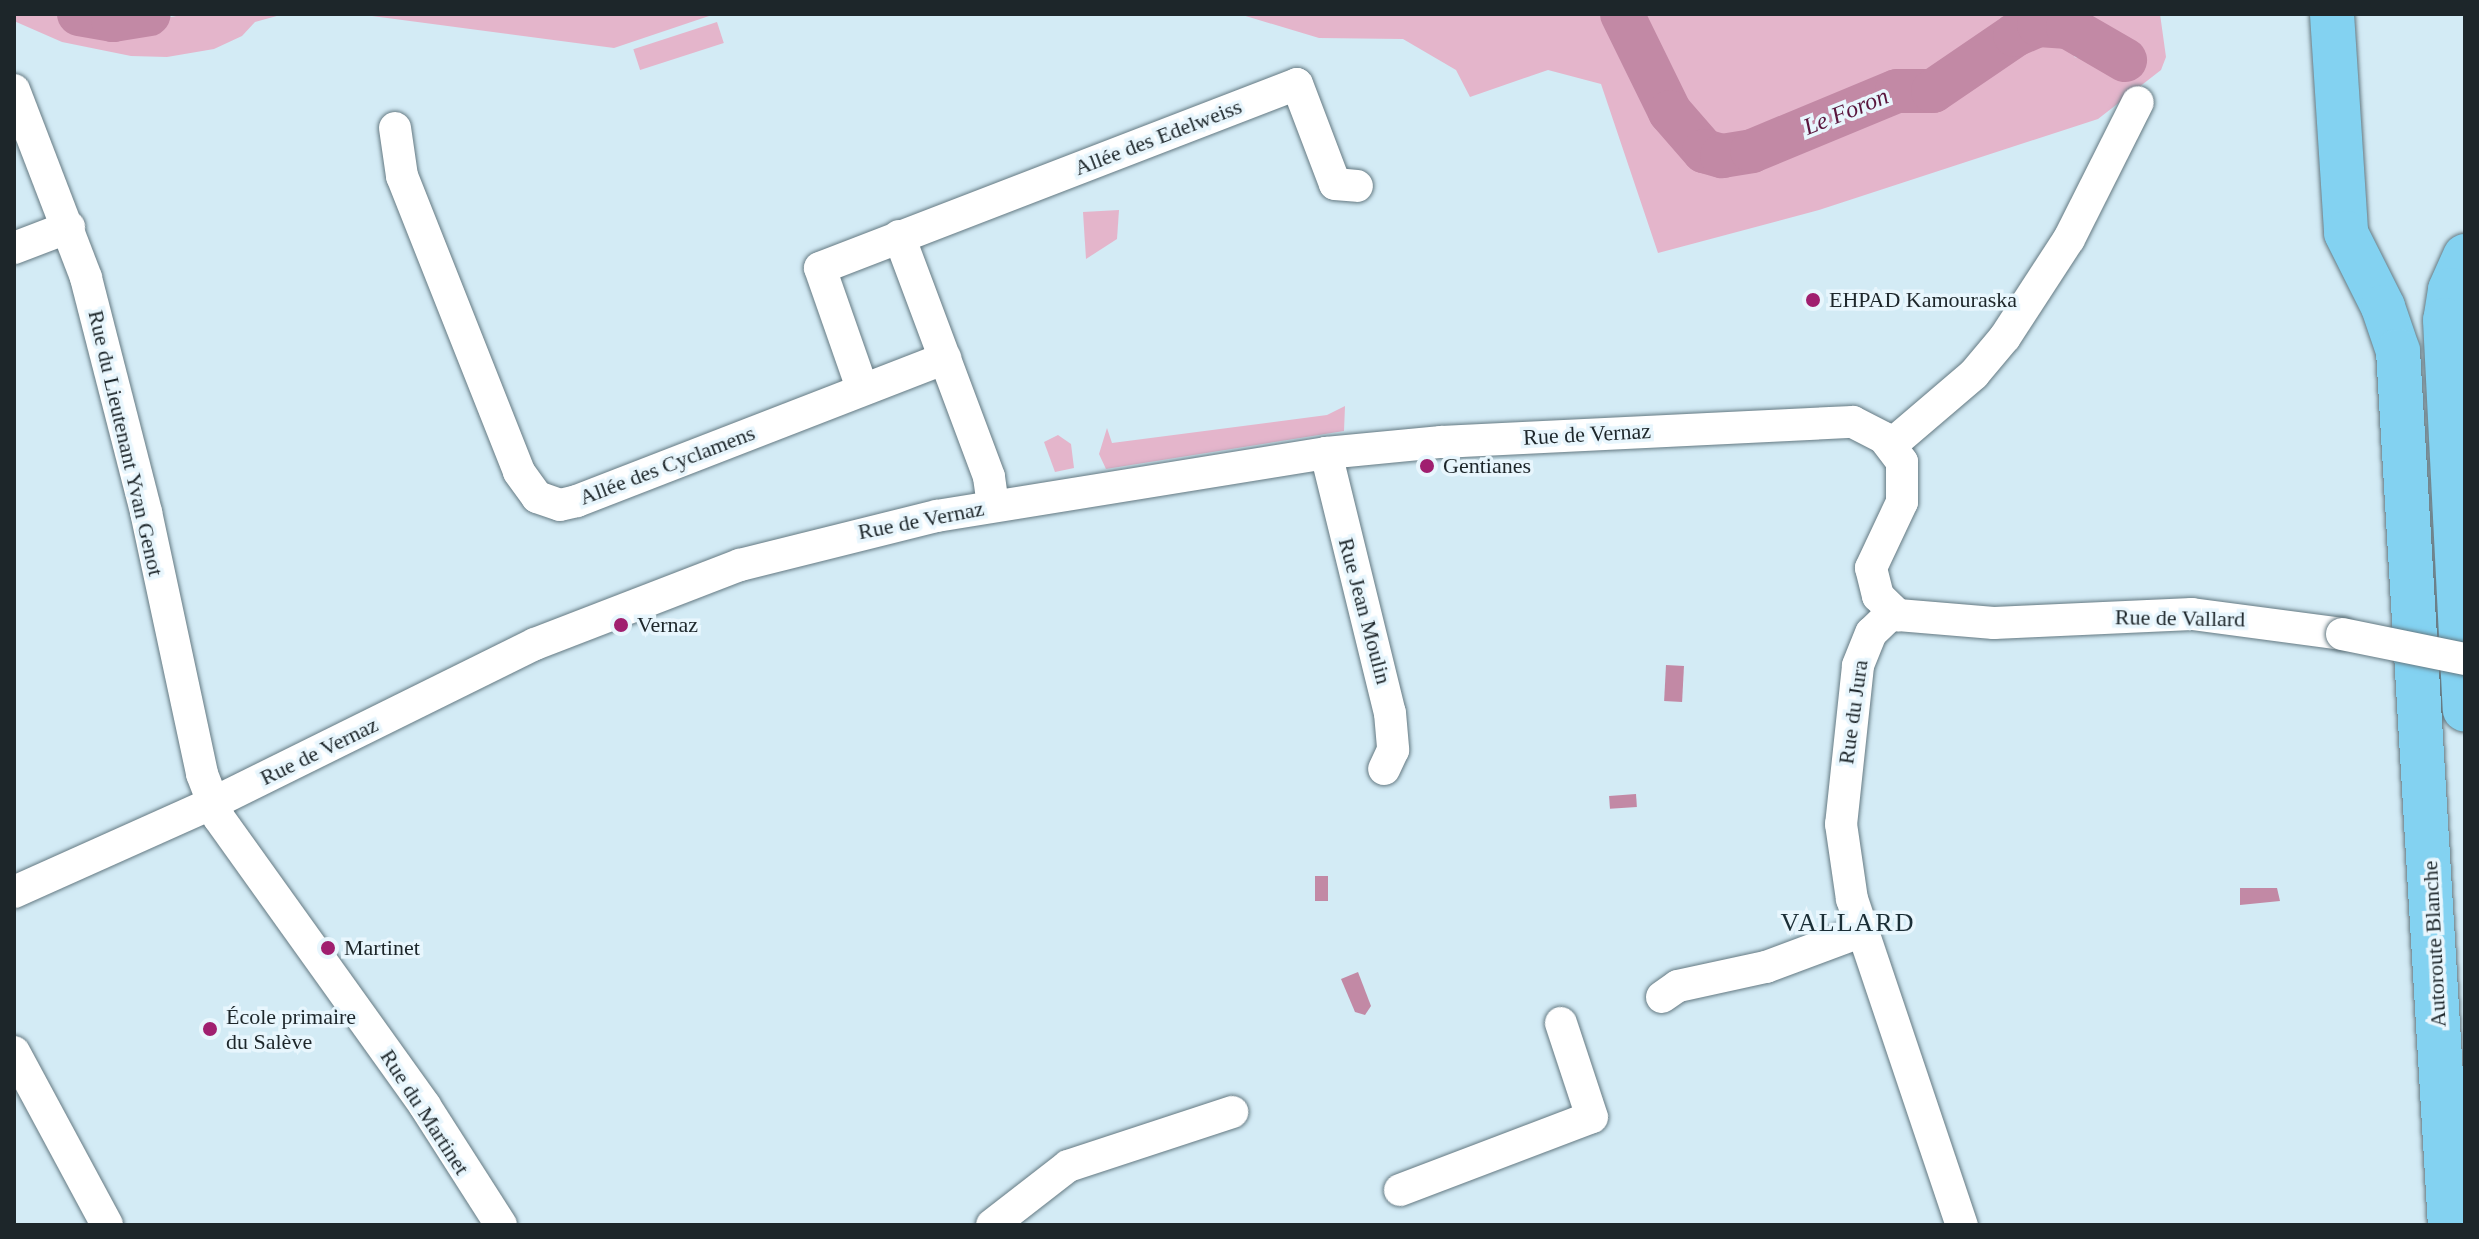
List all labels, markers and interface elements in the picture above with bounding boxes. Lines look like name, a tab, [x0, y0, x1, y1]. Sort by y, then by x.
water label: Le Foron	[1799, 82, 1893, 142]
street label: Allée des Edelweiss	[1071, 93, 1245, 181]
place label: EHPAD Kamouraska	[1829, 287, 2017, 313]
marker: EHPAD Kamouraska	[1804, 291, 1822, 309]
street label: Rue du Lieutenant Yvan Genot	[82, 307, 170, 579]
street label: Rue de Vernaz	[1522, 417, 1652, 451]
street label: Allée des Cyclamens	[576, 419, 758, 511]
place label: Gentianes	[1443, 453, 1531, 479]
marker: Gentianes	[1418, 457, 1436, 475]
street label: Rue de Vernaz	[856, 495, 986, 545]
street label: Rue Jean Moulin	[1333, 535, 1397, 687]
street label: Rue de Vallard	[2114, 604, 2246, 632]
place label: Vernaz	[637, 612, 698, 638]
marker: Vernaz	[612, 616, 630, 634]
street label: Rue du Jura	[1833, 658, 1873, 766]
street label: Rue de Vernaz	[256, 711, 382, 791]
street label: Autoroute Blanche	[2416, 860, 2452, 1028]
district label: VALLARD	[1781, 907, 1915, 939]
place label: Martinet	[344, 935, 420, 961]
marker: Martinet	[319, 939, 337, 957]
place label: École primaire du Salève	[226, 1003, 356, 1054]
marker: École primaire du Salève	[201, 1020, 219, 1038]
street label: Rue du Martinet	[375, 1044, 475, 1180]

